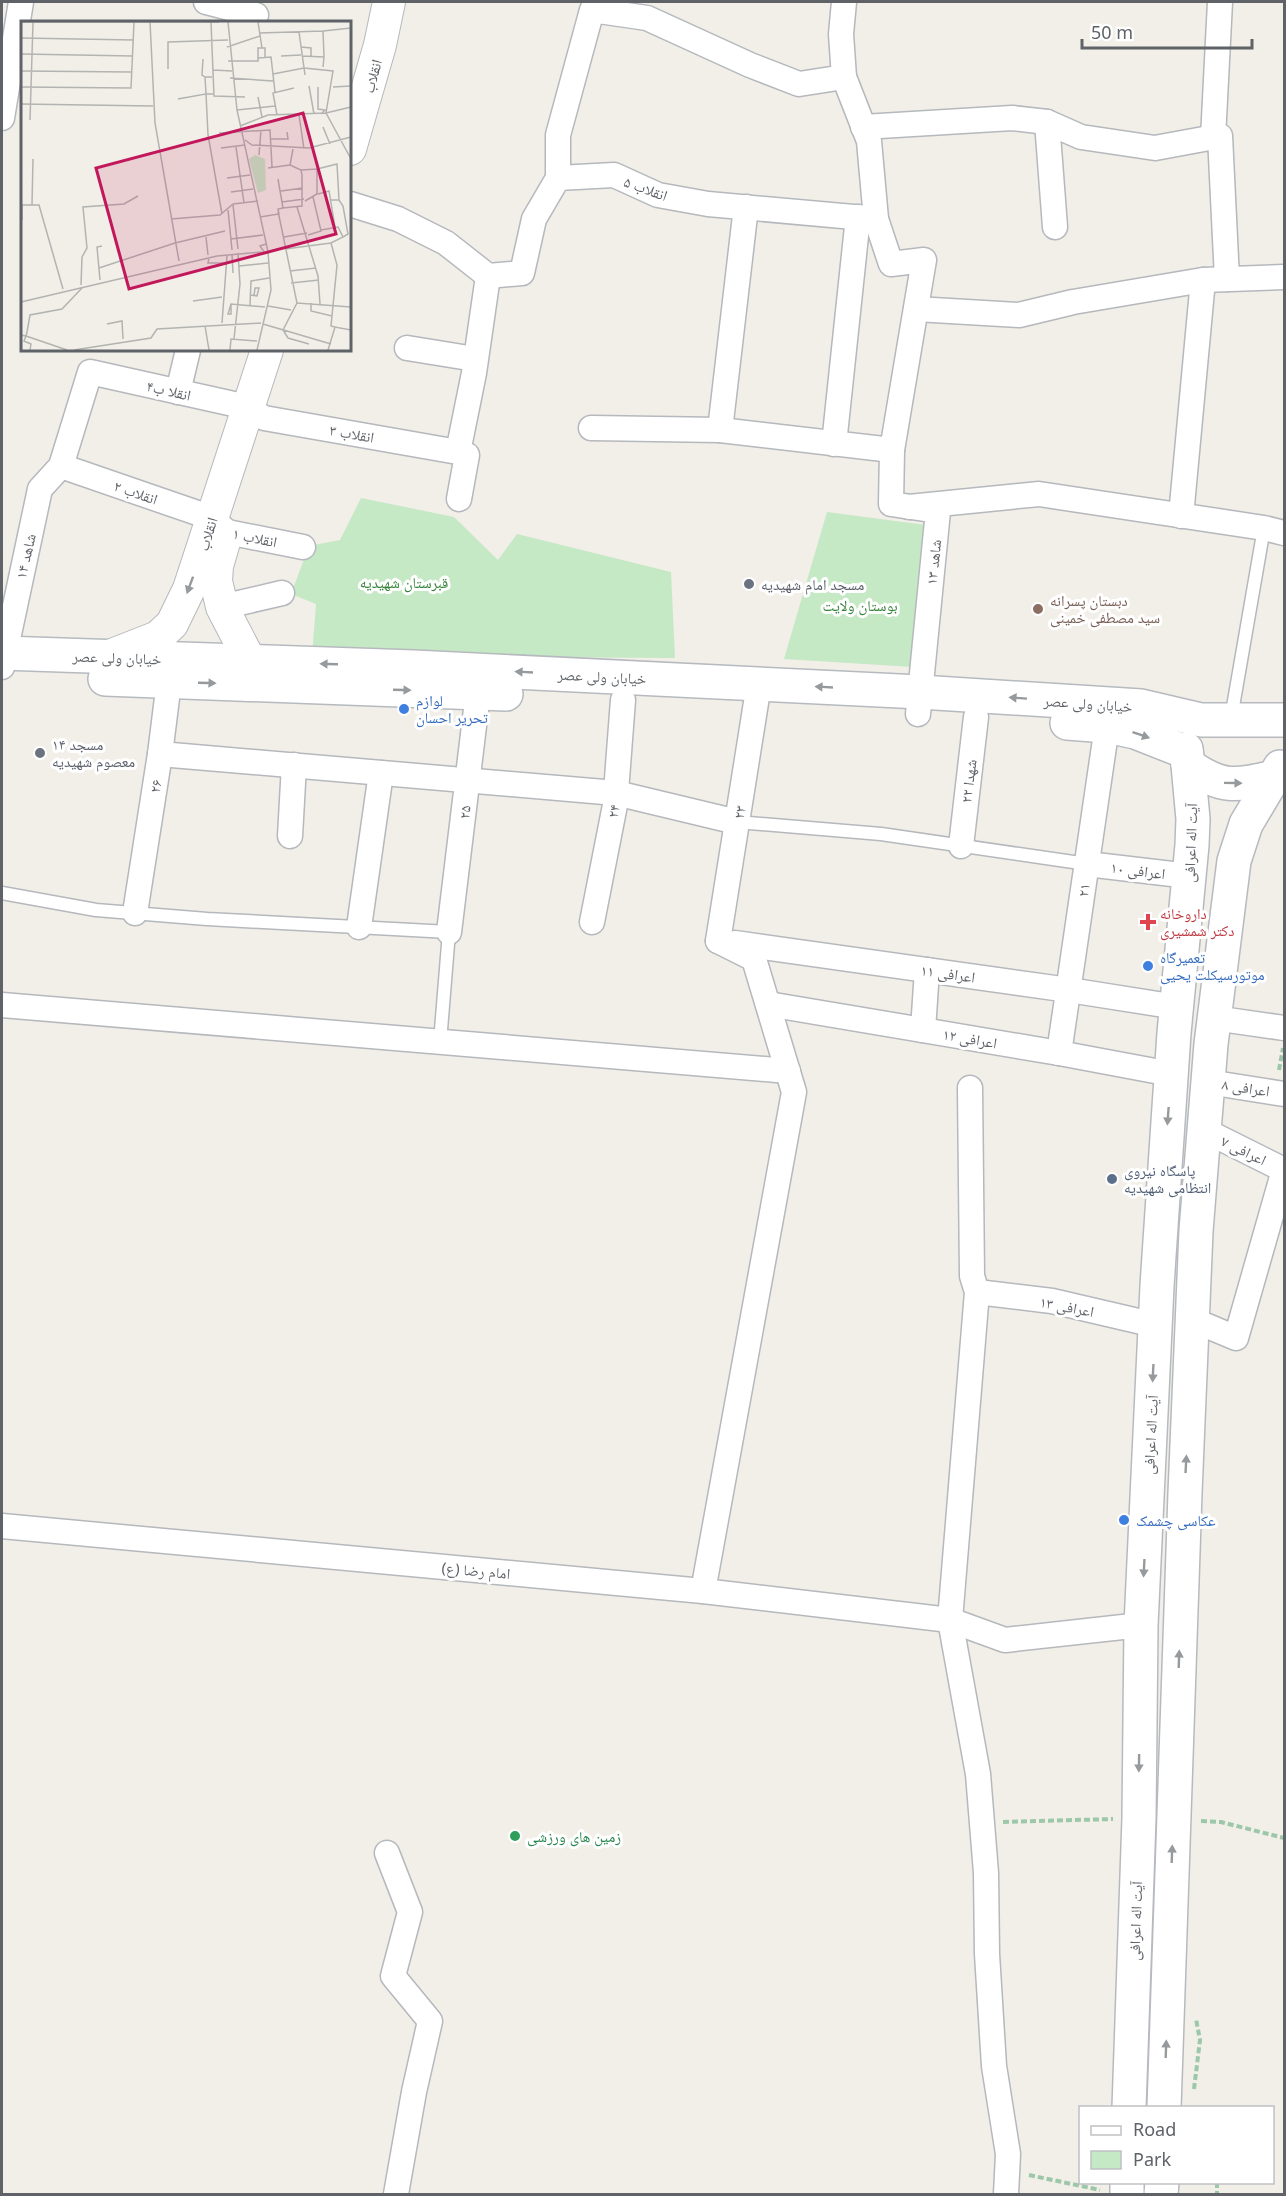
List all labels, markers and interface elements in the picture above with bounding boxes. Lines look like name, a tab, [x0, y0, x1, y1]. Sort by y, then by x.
scale bar	[1082, 12, 1252, 50]
text: 50 m	[1091, 20, 1133, 44]
inset map	[21, 21, 351, 351]
street label: انقلاب	[358, 57, 386, 95]
street label: انقلاب ۵	[621, 171, 671, 205]
street label: انقلا ب۴	[145, 375, 193, 405]
street label: انقلاب ۳	[328, 419, 376, 447]
street label: انقلاب ۲	[112, 475, 160, 509]
street label: انقلاب	[192, 515, 222, 553]
street label: انقلاب ۱	[231, 523, 279, 551]
street label: شاهد ۱۴	[10, 531, 40, 581]
street label: شاهد ۱۳	[921, 538, 945, 586]
park label: قبرستان شهیدیه	[360, 572, 448, 593]
place label: مسجد امام شهیدیه	[761, 574, 864, 595]
one-way arrow	[185, 576, 195, 594]
marker: مسجد امام شهیدیه	[742, 577, 756, 591]
place label: دبستان پسرانه سید مصطفی خمینی	[1050, 590, 1160, 628]
park label: بوستان ولایت	[822, 595, 898, 616]
marker: دبستان پسرانه سید مصطفی خمینی	[1031, 602, 1045, 616]
street label: خیابان ولی عصر	[71, 645, 162, 670]
one-way arrow	[320, 659, 339, 669]
street label: خیابان ولی عصر	[556, 664, 647, 689]
one-way arrow	[515, 668, 534, 677]
one-way arrow	[197, 678, 216, 688]
one-way arrow	[814, 683, 833, 692]
one-way arrow	[392, 685, 411, 695]
place label: لوازم تحریر احسان	[416, 690, 489, 728]
street label: خیابان ولی عصر	[1042, 690, 1134, 717]
one-way arrow	[1009, 694, 1028, 703]
marker: لوازم تحریر احسان	[397, 702, 411, 716]
one-way arrow	[1132, 730, 1150, 740]
place label: مسجد ۱۴ معصوم شهیدیه	[52, 734, 135, 772]
marker: مسجد ۱۴ معصوم شهیدیه	[33, 746, 47, 760]
street label: شهدا ۲۲	[955, 758, 981, 804]
street label: ۲۶	[144, 778, 166, 794]
one-way arrow	[1223, 779, 1242, 788]
street label: آیت اله اعرافی	[1179, 802, 1202, 883]
street label: ۲۴	[602, 803, 624, 819]
street label: ۲۵	[453, 804, 475, 820]
street label: ۲۳	[728, 804, 750, 820]
street label: اعرافی ۱۰	[1109, 857, 1166, 884]
street label: ۲۱	[1072, 882, 1094, 898]
place label: داروخانه دکتر شمشیری	[1160, 903, 1235, 941]
marker: داروخانه دکتر شمشیری	[1141, 915, 1155, 929]
place label: تعمیرگاه موتورسیکلت یحیی	[1160, 947, 1265, 985]
street label: اعرافی ۱۱	[919, 959, 977, 988]
marker: تعمیرگاه موتورسیکلت یحیی	[1141, 959, 1155, 973]
street label: اعرافی ۱۲	[941, 1023, 999, 1054]
street label: اعرافی ۸	[1221, 1073, 1271, 1102]
one-way arrow	[1164, 1106, 1173, 1125]
street label: اعرافی ۷	[1218, 1130, 1270, 1170]
place label: پاسگاه نیروی انتظامی شهیدیه	[1124, 1160, 1211, 1198]
marker: پاسگاه نیروی انتظامی شهیدیه	[1105, 1172, 1119, 1186]
street label: اعرافی ۱۳	[1038, 1291, 1096, 1322]
one-way arrow	[1148, 1364, 1157, 1383]
street label: آیت اله اعرافی	[1138, 1394, 1163, 1475]
one-way arrow	[1181, 1455, 1190, 1474]
place label: عکاسی چشمک	[1136, 1510, 1216, 1531]
marker: عکاسی چشمک	[1117, 1513, 1131, 1527]
street label: امام رضا (ع)	[441, 1557, 511, 1584]
one-way arrow	[1139, 1559, 1148, 1578]
one-way arrow	[1174, 1650, 1183, 1669]
one-way arrow	[1135, 1754, 1144, 1773]
place label: زمین های ورزشی	[527, 1826, 621, 1847]
marker: زمین های ورزشی	[508, 1829, 522, 1843]
one-way arrow	[1167, 1845, 1176, 1864]
street label: آیت اله اعرافی	[1124, 1880, 1147, 1961]
one-way arrow	[1161, 2040, 1171, 2059]
legend	[1079, 2106, 1274, 2184]
text: Road	[1133, 2117, 1176, 2141]
text: Park	[1133, 2147, 1171, 2171]

